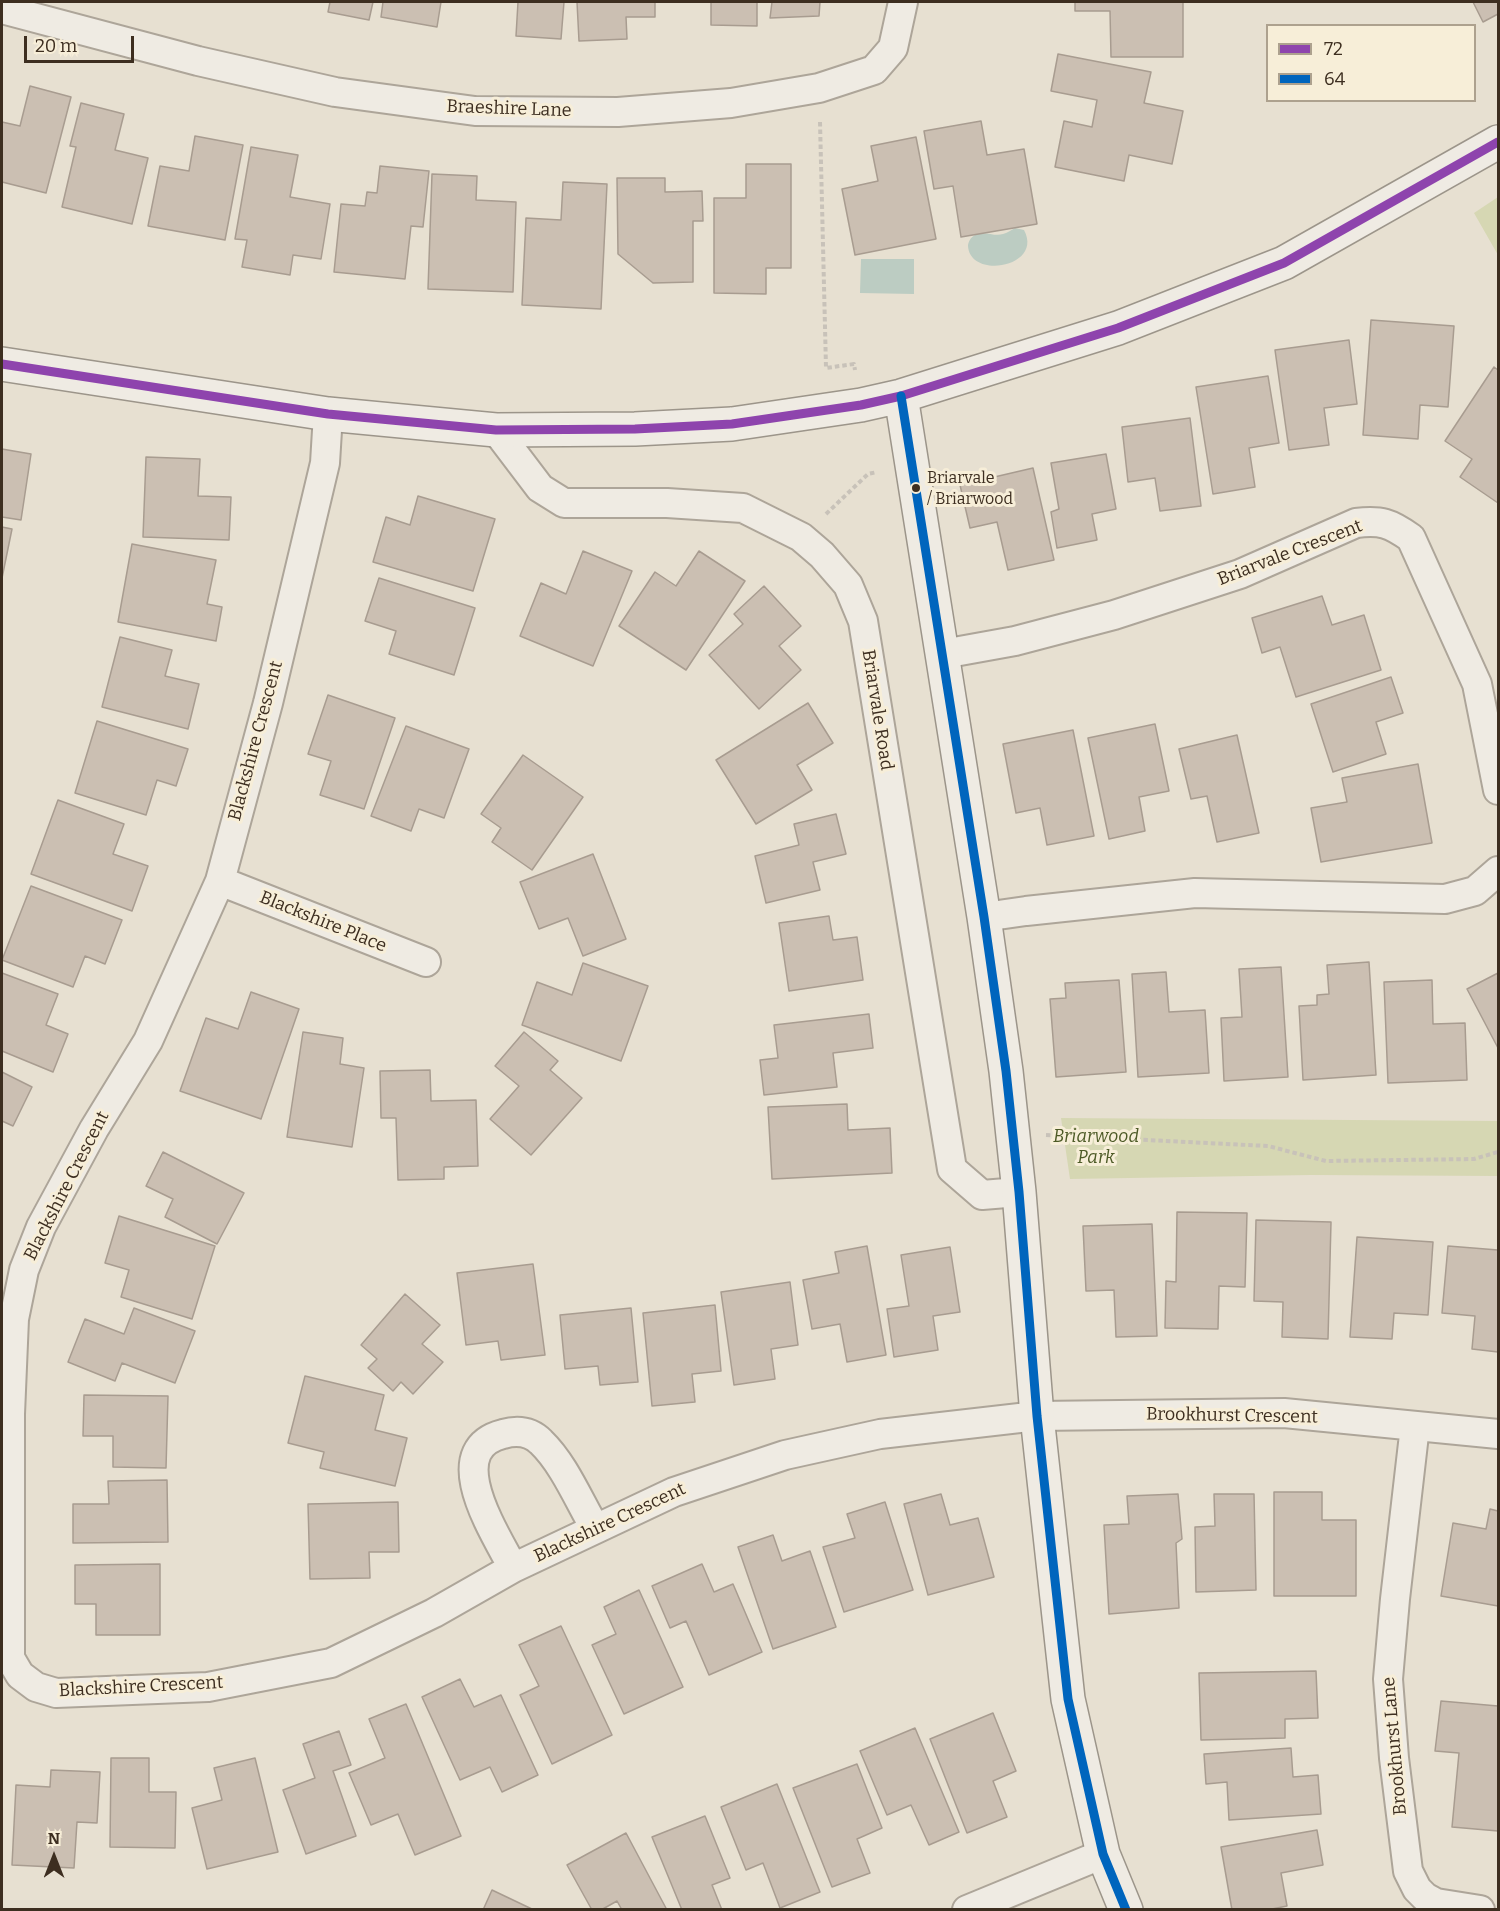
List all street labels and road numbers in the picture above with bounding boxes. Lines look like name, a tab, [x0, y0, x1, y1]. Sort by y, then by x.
street label: Braeshire Lane	[446, 96, 572, 122]
street label: Briarvale Crescent	[1215, 515, 1365, 591]
street label: Briarvale Road	[857, 648, 897, 772]
street label: Blackshire Crescent	[224, 659, 288, 823]
street label: Blackshire Place	[256, 887, 390, 957]
street label: Blackshire Crescent	[20, 1108, 114, 1264]
street label: Brookhurst Crescent	[1146, 1404, 1318, 1428]
street label: Blackshire Crescent	[531, 1478, 689, 1568]
street label: Blackshire Crescent	[58, 1672, 224, 1702]
street label: Brookhurst Lane	[1378, 1676, 1412, 1816]

